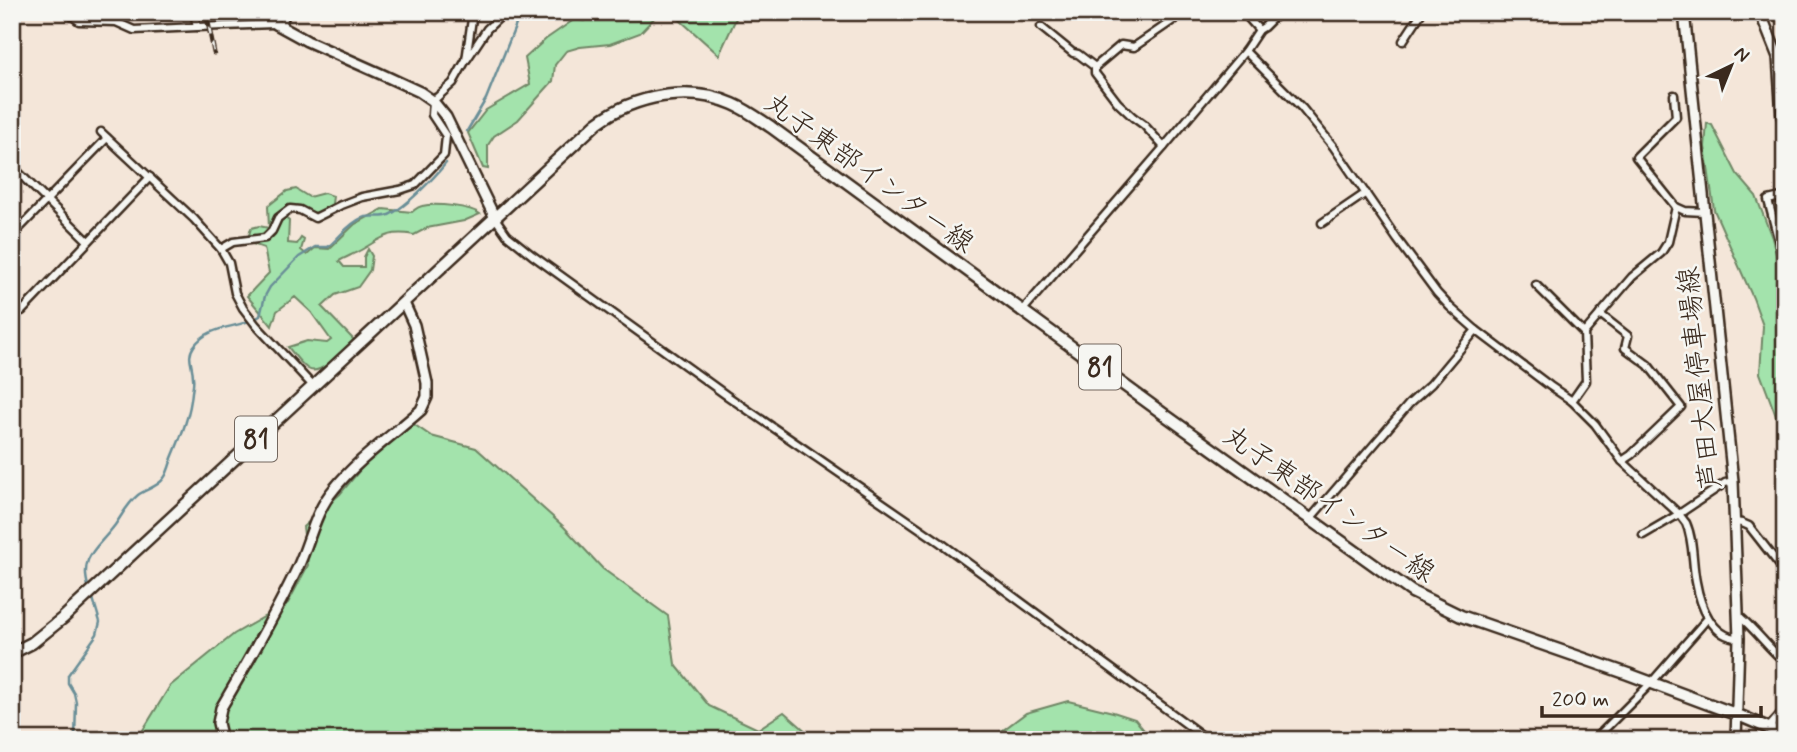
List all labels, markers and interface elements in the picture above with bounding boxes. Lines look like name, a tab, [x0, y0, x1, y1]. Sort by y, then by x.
north arrow	[1696, 32, 1766, 102]
text: N	[1728, 41, 1755, 68]
street label: 丸子東部インター線	[756, 85, 981, 263]
street label: 芦田大屋停車場線	[1670, 264, 1731, 491]
road number: 81	[1079, 344, 1121, 390]
road number: 81	[235, 416, 277, 462]
street label: 丸子東部インター線	[1215, 418, 1442, 592]
scale bar	[1542, 675, 1760, 719]
text: 200 m	[1552, 686, 1609, 714]

